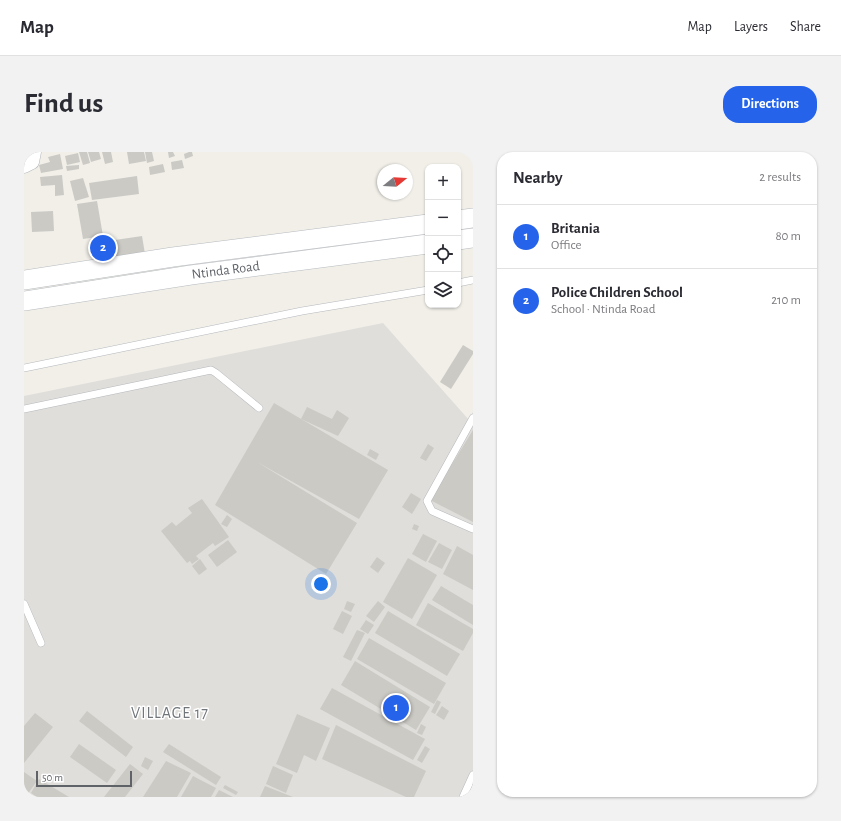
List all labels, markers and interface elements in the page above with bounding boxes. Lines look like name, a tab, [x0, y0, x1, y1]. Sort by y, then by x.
text: Map	[20, 18, 54, 37]
text: Map	[687, 20, 712, 34]
text: Layers	[734, 20, 768, 34]
text: Share	[790, 20, 821, 34]
button: Directions	[723, 86, 817, 123]
text: Find us	[24, 90, 103, 118]
north arrow	[377, 164, 413, 200]
map controls	[425, 164, 461, 308]
button: +	[425, 164, 461, 200]
text: Nearby	[513, 169, 563, 186]
text: 2 results	[759, 171, 801, 184]
button: −	[425, 200, 461, 236]
text: Britania	[551, 221, 600, 236]
text: 1	[524, 230, 528, 243]
text: 80 m	[775, 230, 801, 243]
pin: 2	[90, 233, 116, 263]
button: locate	[425, 236, 461, 272]
text: Office	[551, 239, 581, 252]
street label: Ntinda Road	[191, 259, 261, 282]
button: layers	[425, 272, 461, 308]
text: Police Children School	[551, 285, 683, 300]
text: 2	[523, 294, 529, 307]
text: 210 m	[771, 294, 801, 307]
text: School · Ntinda Road	[551, 303, 655, 316]
your location	[311, 574, 331, 594]
pin: 1	[383, 693, 409, 723]
district label: VILLAGE 17	[131, 705, 209, 721]
scale bar	[36, 769, 132, 788]
text: 50 m	[42, 772, 63, 783]

